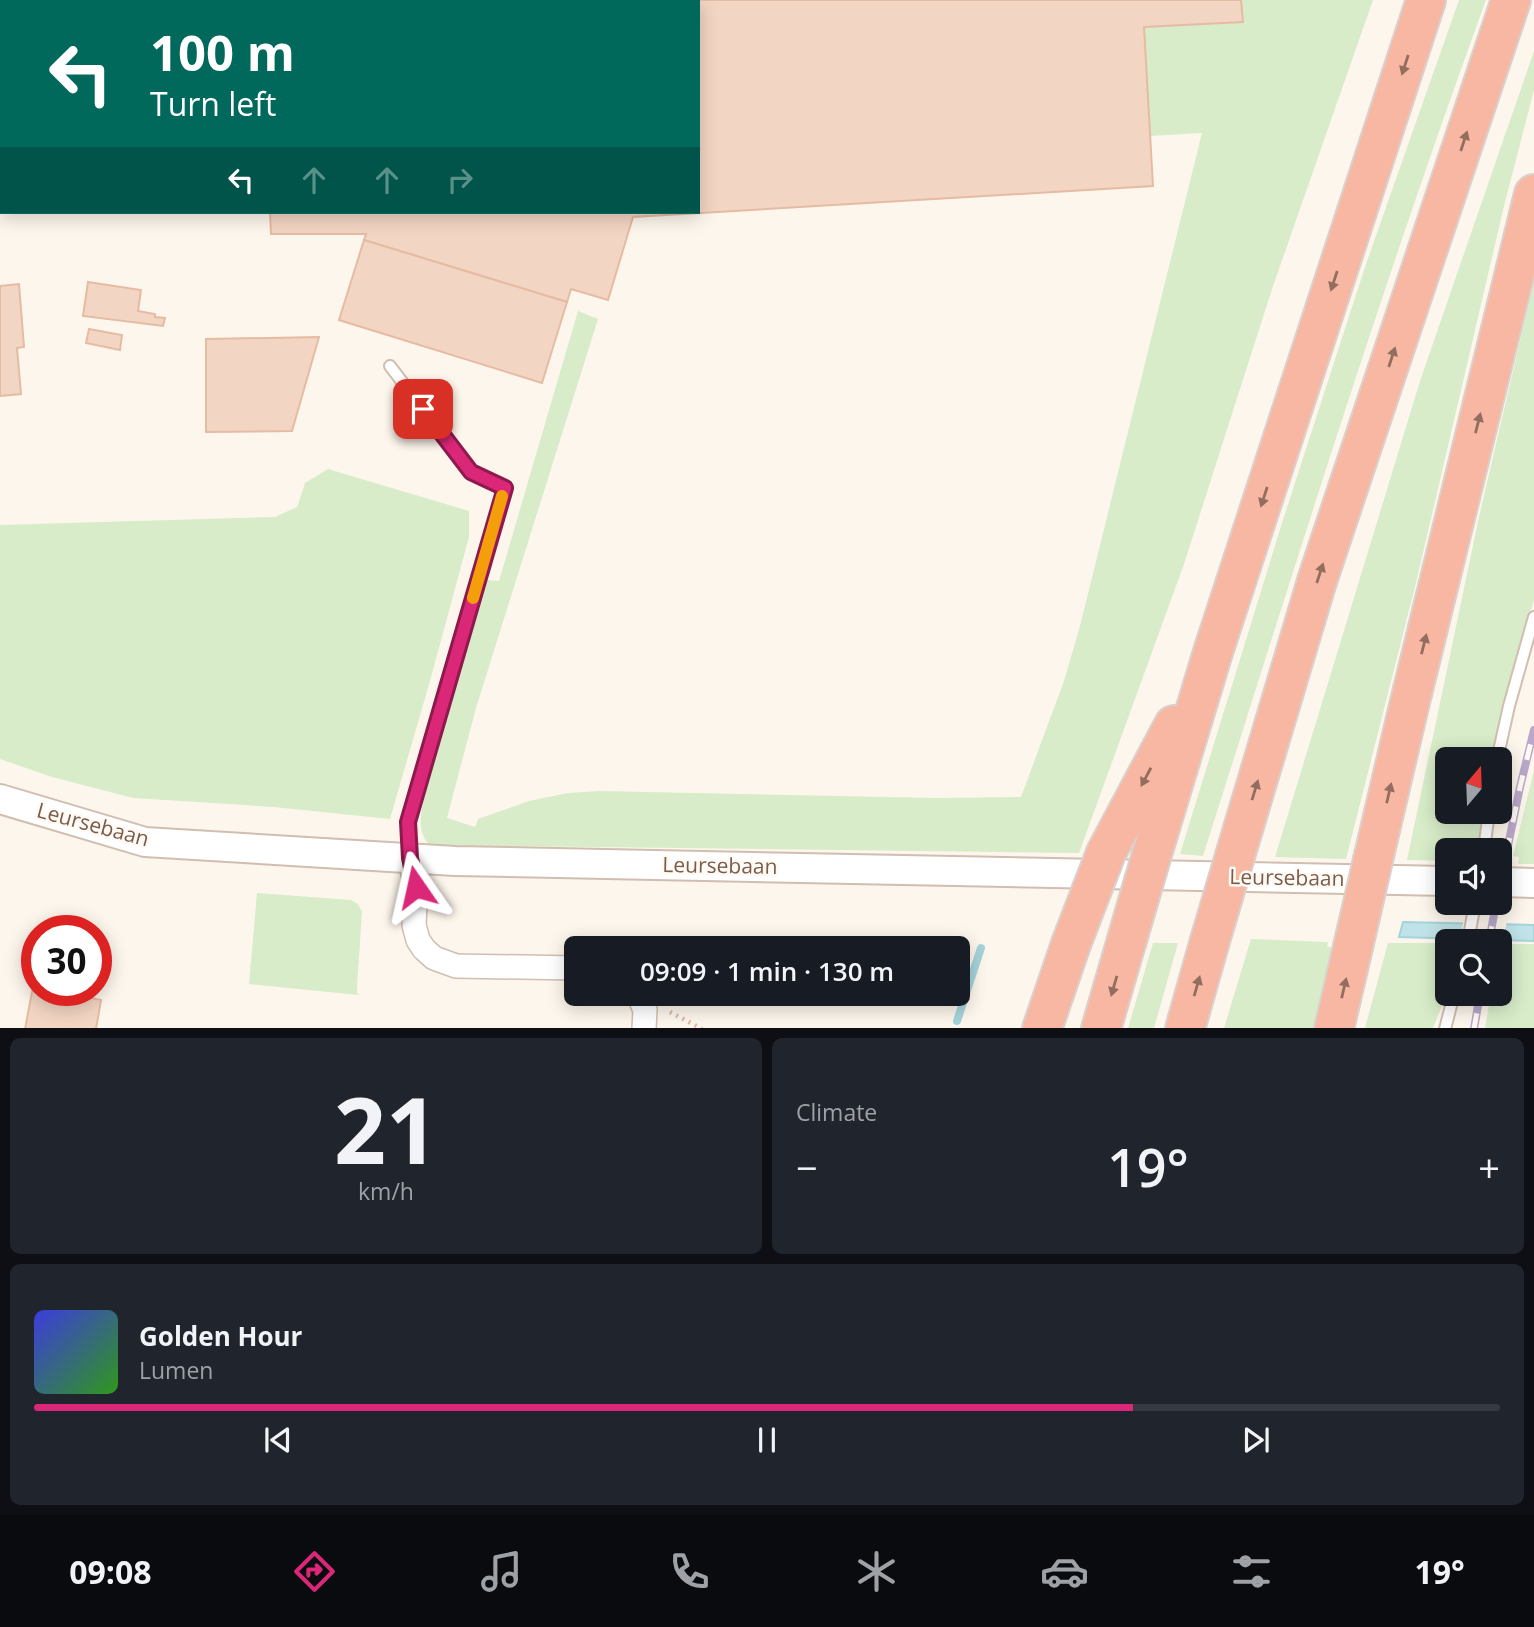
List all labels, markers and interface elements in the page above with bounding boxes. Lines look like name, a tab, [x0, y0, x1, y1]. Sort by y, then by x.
text: 100 m	[150, 19, 295, 85]
icon: left	[35, 28, 126, 119]
one-way arrow	[1399, 55, 1410, 76]
text: Turn left	[150, 82, 276, 125]
one-way arrow	[1459, 130, 1470, 151]
icon: left	[222, 161, 260, 199]
icon: ahead	[295, 161, 333, 199]
icon: ahead	[368, 161, 406, 199]
icon: right	[441, 161, 479, 199]
one-way arrow	[1328, 271, 1339, 292]
one-way arrow	[1387, 346, 1398, 367]
pin	[393, 379, 453, 439]
icon: arrive	[404, 390, 442, 428]
one-way arrow	[1473, 412, 1484, 434]
one-way arrow	[1258, 487, 1268, 508]
one-way arrow	[1315, 562, 1326, 583]
one-way arrow	[1419, 633, 1430, 655]
north arrow	[1435, 747, 1512, 824]
map controls	[1435, 747, 1512, 1006]
one-way arrow	[1140, 767, 1152, 787]
one-way arrow	[1250, 780, 1260, 801]
one-way arrow	[1383, 782, 1394, 804]
street label: Leursebaan	[34, 796, 152, 852]
button: sound	[1435, 838, 1512, 915]
position arrow	[379, 850, 453, 924]
street label: Leursebaan	[662, 850, 778, 880]
street label: Leursebaan	[1229, 862, 1345, 892]
speed limit sign: 30	[21, 915, 112, 1006]
button: search	[1435, 929, 1512, 1006]
text: 09:09 · 1 min · 130 m	[640, 953, 894, 989]
one-way arrow	[1108, 975, 1118, 996]
one-way arrow	[1192, 975, 1202, 996]
one-way arrow	[1339, 977, 1350, 999]
text: 21	[334, 1067, 438, 1191]
text: Climate	[796, 1096, 877, 1128]
text: 19°	[1107, 1131, 1189, 1202]
text: −	[796, 1141, 818, 1193]
text: +	[1478, 1141, 1500, 1193]
text: km/h	[358, 1175, 414, 1207]
text: Golden Hour	[139, 1318, 302, 1354]
text: Lumen	[139, 1354, 213, 1386]
icon: previous	[259, 1421, 297, 1459]
icon: pause	[748, 1421, 786, 1459]
icon: next	[1237, 1421, 1275, 1459]
icon: directions	[290, 1547, 339, 1596]
icon: music	[477, 1547, 526, 1596]
icon: phone	[665, 1547, 714, 1596]
icon: climate	[852, 1547, 901, 1596]
icon: car	[1040, 1547, 1089, 1596]
icon: filters	[1227, 1547, 1276, 1596]
text: 09:08	[69, 1550, 152, 1593]
text: 19°	[1414, 1550, 1465, 1593]

